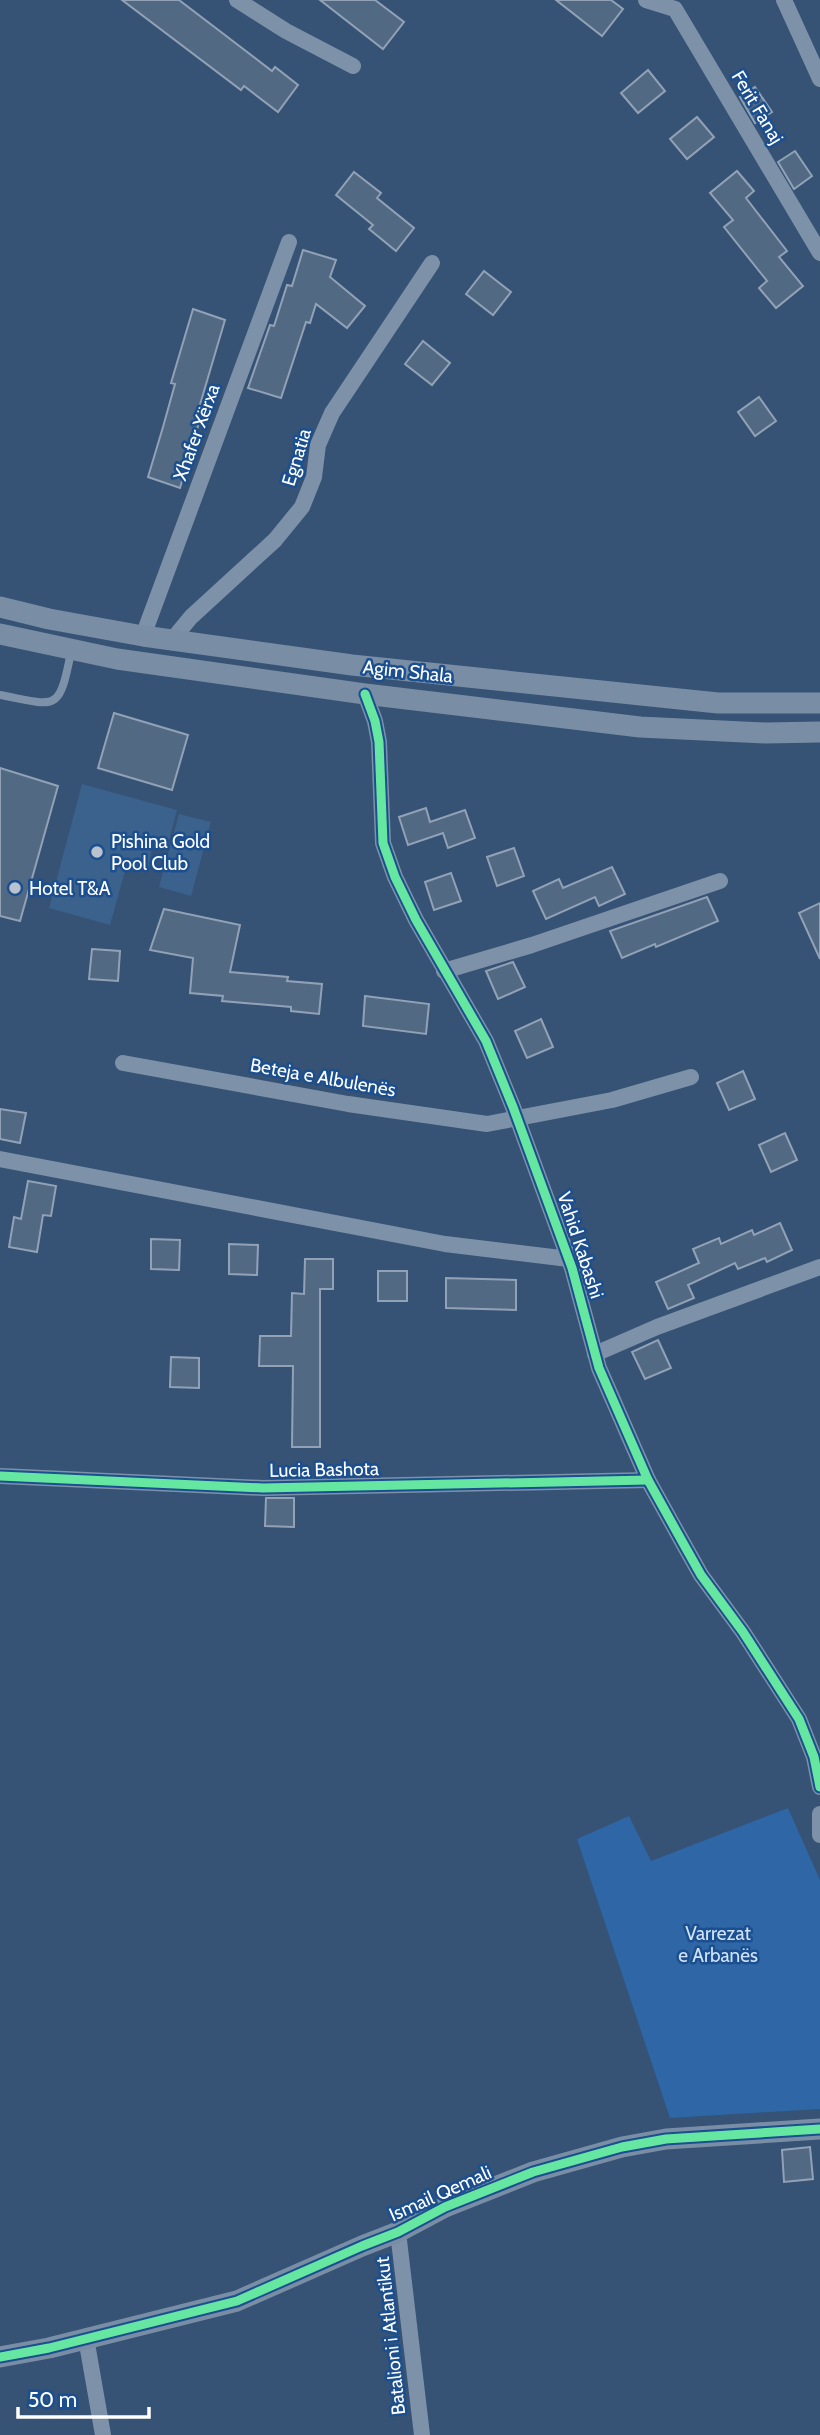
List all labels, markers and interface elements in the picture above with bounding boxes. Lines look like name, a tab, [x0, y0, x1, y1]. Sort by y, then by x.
street label: Ferit Fanaj	[727, 66, 788, 148]
street label: Xhafer Xërxa	[168, 381, 225, 484]
street label: Egnatia	[277, 426, 316, 489]
street label: Agim Shala	[362, 655, 454, 688]
place label: Pishina Gold Pool Club	[111, 830, 210, 875]
marker: Pishina Gold Pool Club	[89, 844, 105, 860]
place label: Hotel T&A	[29, 877, 111, 900]
marker: Hotel T&A	[7, 880, 23, 896]
street label: Beteja e Albulenës	[248, 1053, 398, 1102]
street label: Vahid Kabashi	[552, 1189, 609, 1301]
street label: Lucia Bashota	[269, 1457, 379, 1482]
park label: Varrezat e Arbanës	[678, 1922, 758, 1967]
street label: Ismail Qemali	[385, 2161, 495, 2226]
street label: Batalioni i Atlantikut	[371, 2255, 410, 2416]
scale bar	[18, 2376, 149, 2420]
text: 50 m	[28, 2387, 77, 2412]

